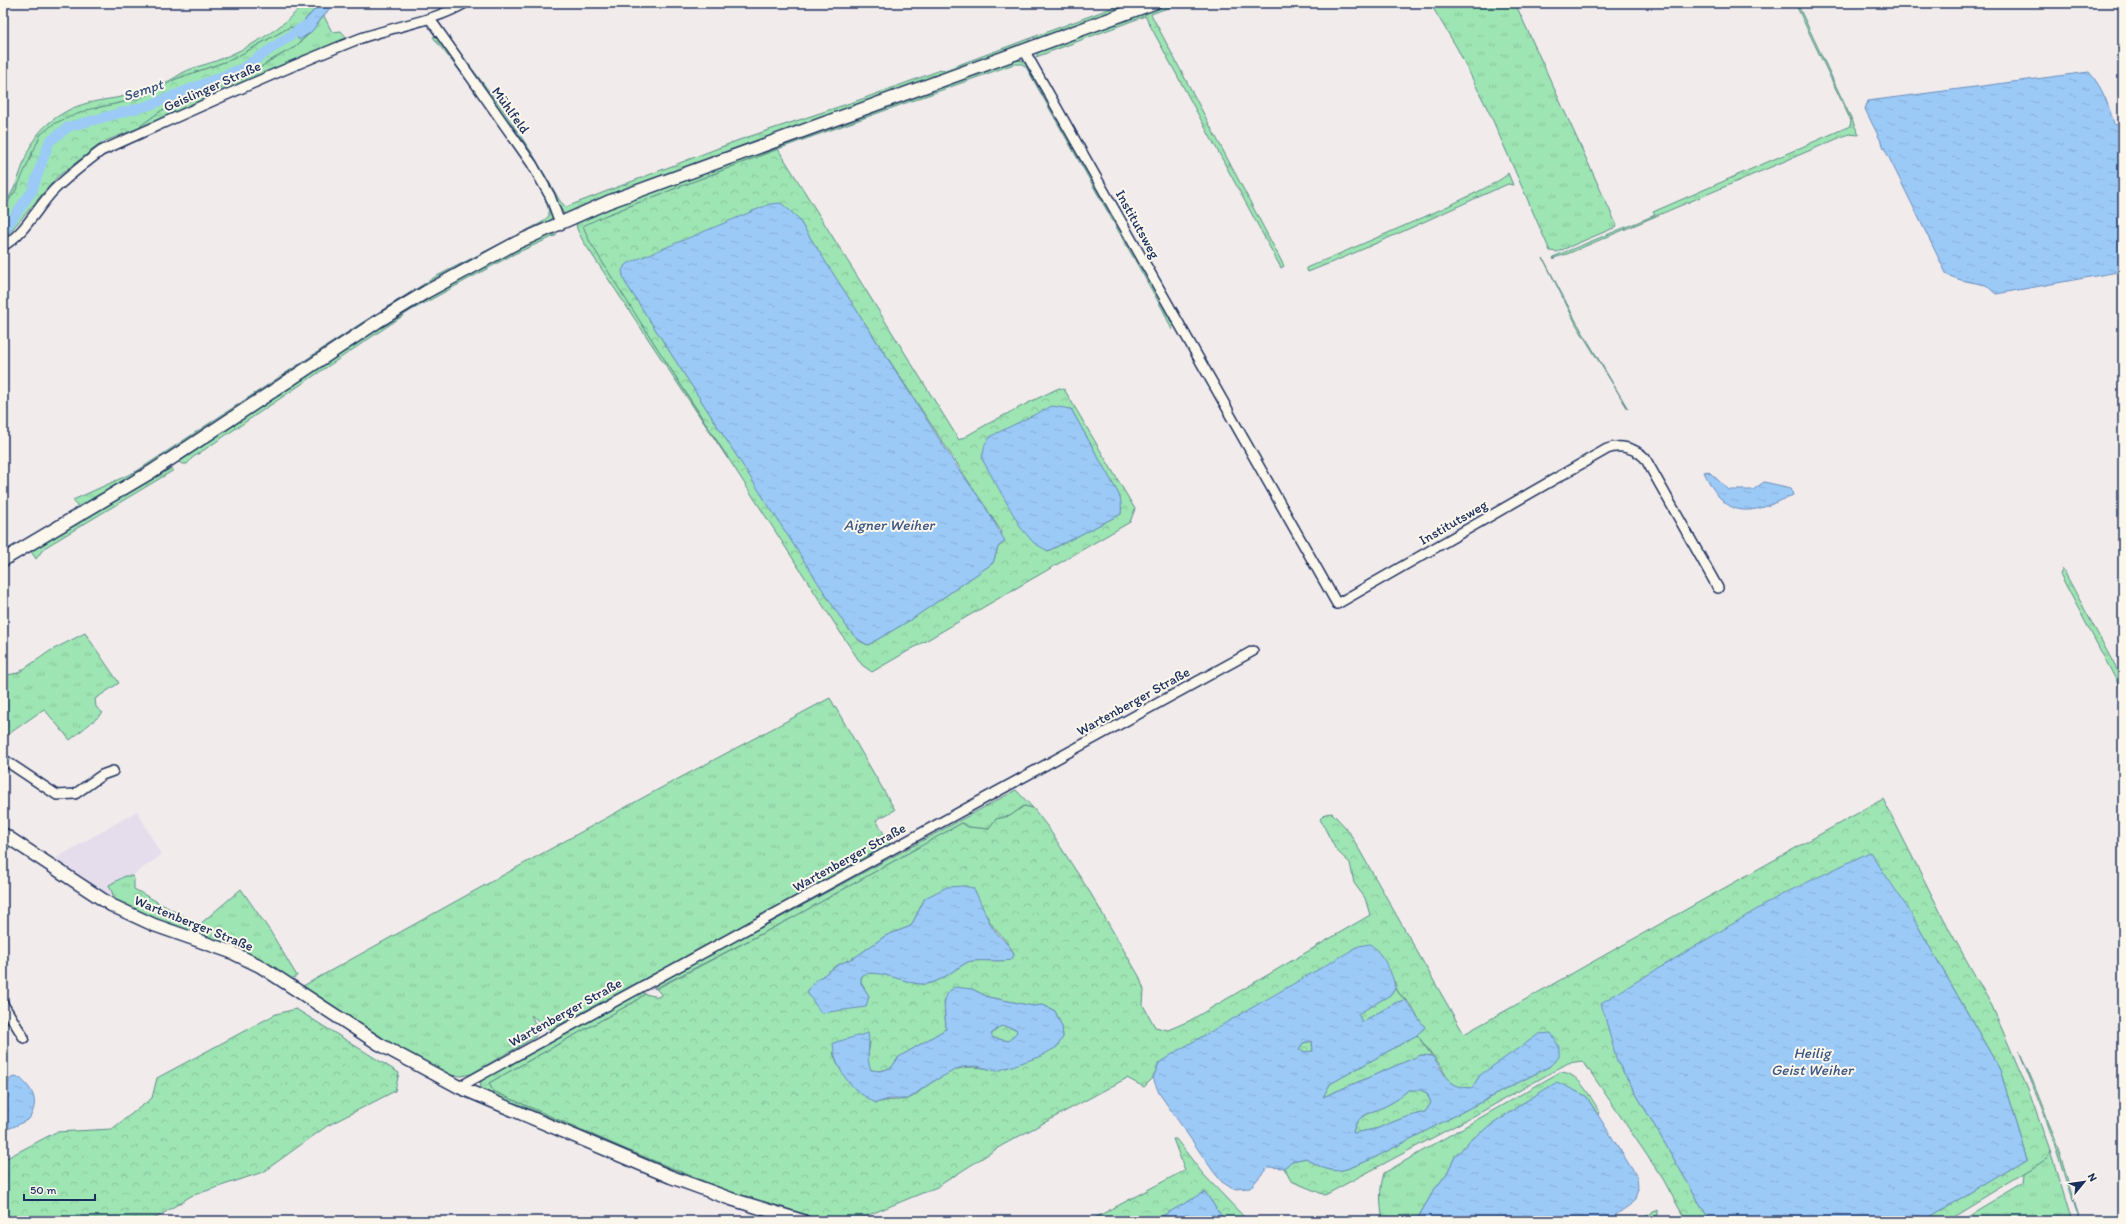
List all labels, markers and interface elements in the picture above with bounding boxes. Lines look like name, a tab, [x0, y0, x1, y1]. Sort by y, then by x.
street label: Geislinger Straße	[161, 57, 264, 116]
water label: Sempt	[121, 75, 167, 105]
street label: Mühlfeld	[488, 84, 534, 137]
street label: Institutsweg	[1112, 187, 1164, 262]
street label: Institutsweg	[1416, 496, 1491, 549]
water label: Aigner Weiher	[844, 516, 937, 534]
street label: Wartenberger Straße	[1074, 663, 1193, 740]
street label: Wartenberger Straße	[790, 819, 909, 896]
street label: Wartenberger Straße	[132, 892, 256, 955]
street label: Wartenberger Straße	[506, 974, 625, 1051]
water label: Heilig Geist Weiher	[1771, 1044, 1855, 1079]
north arrow	[2064, 1162, 2104, 1202]
text: N	[2085, 1171, 2100, 1184]
scale bar	[24, 1176, 95, 1202]
text: 50 m	[30, 1183, 56, 1197]

